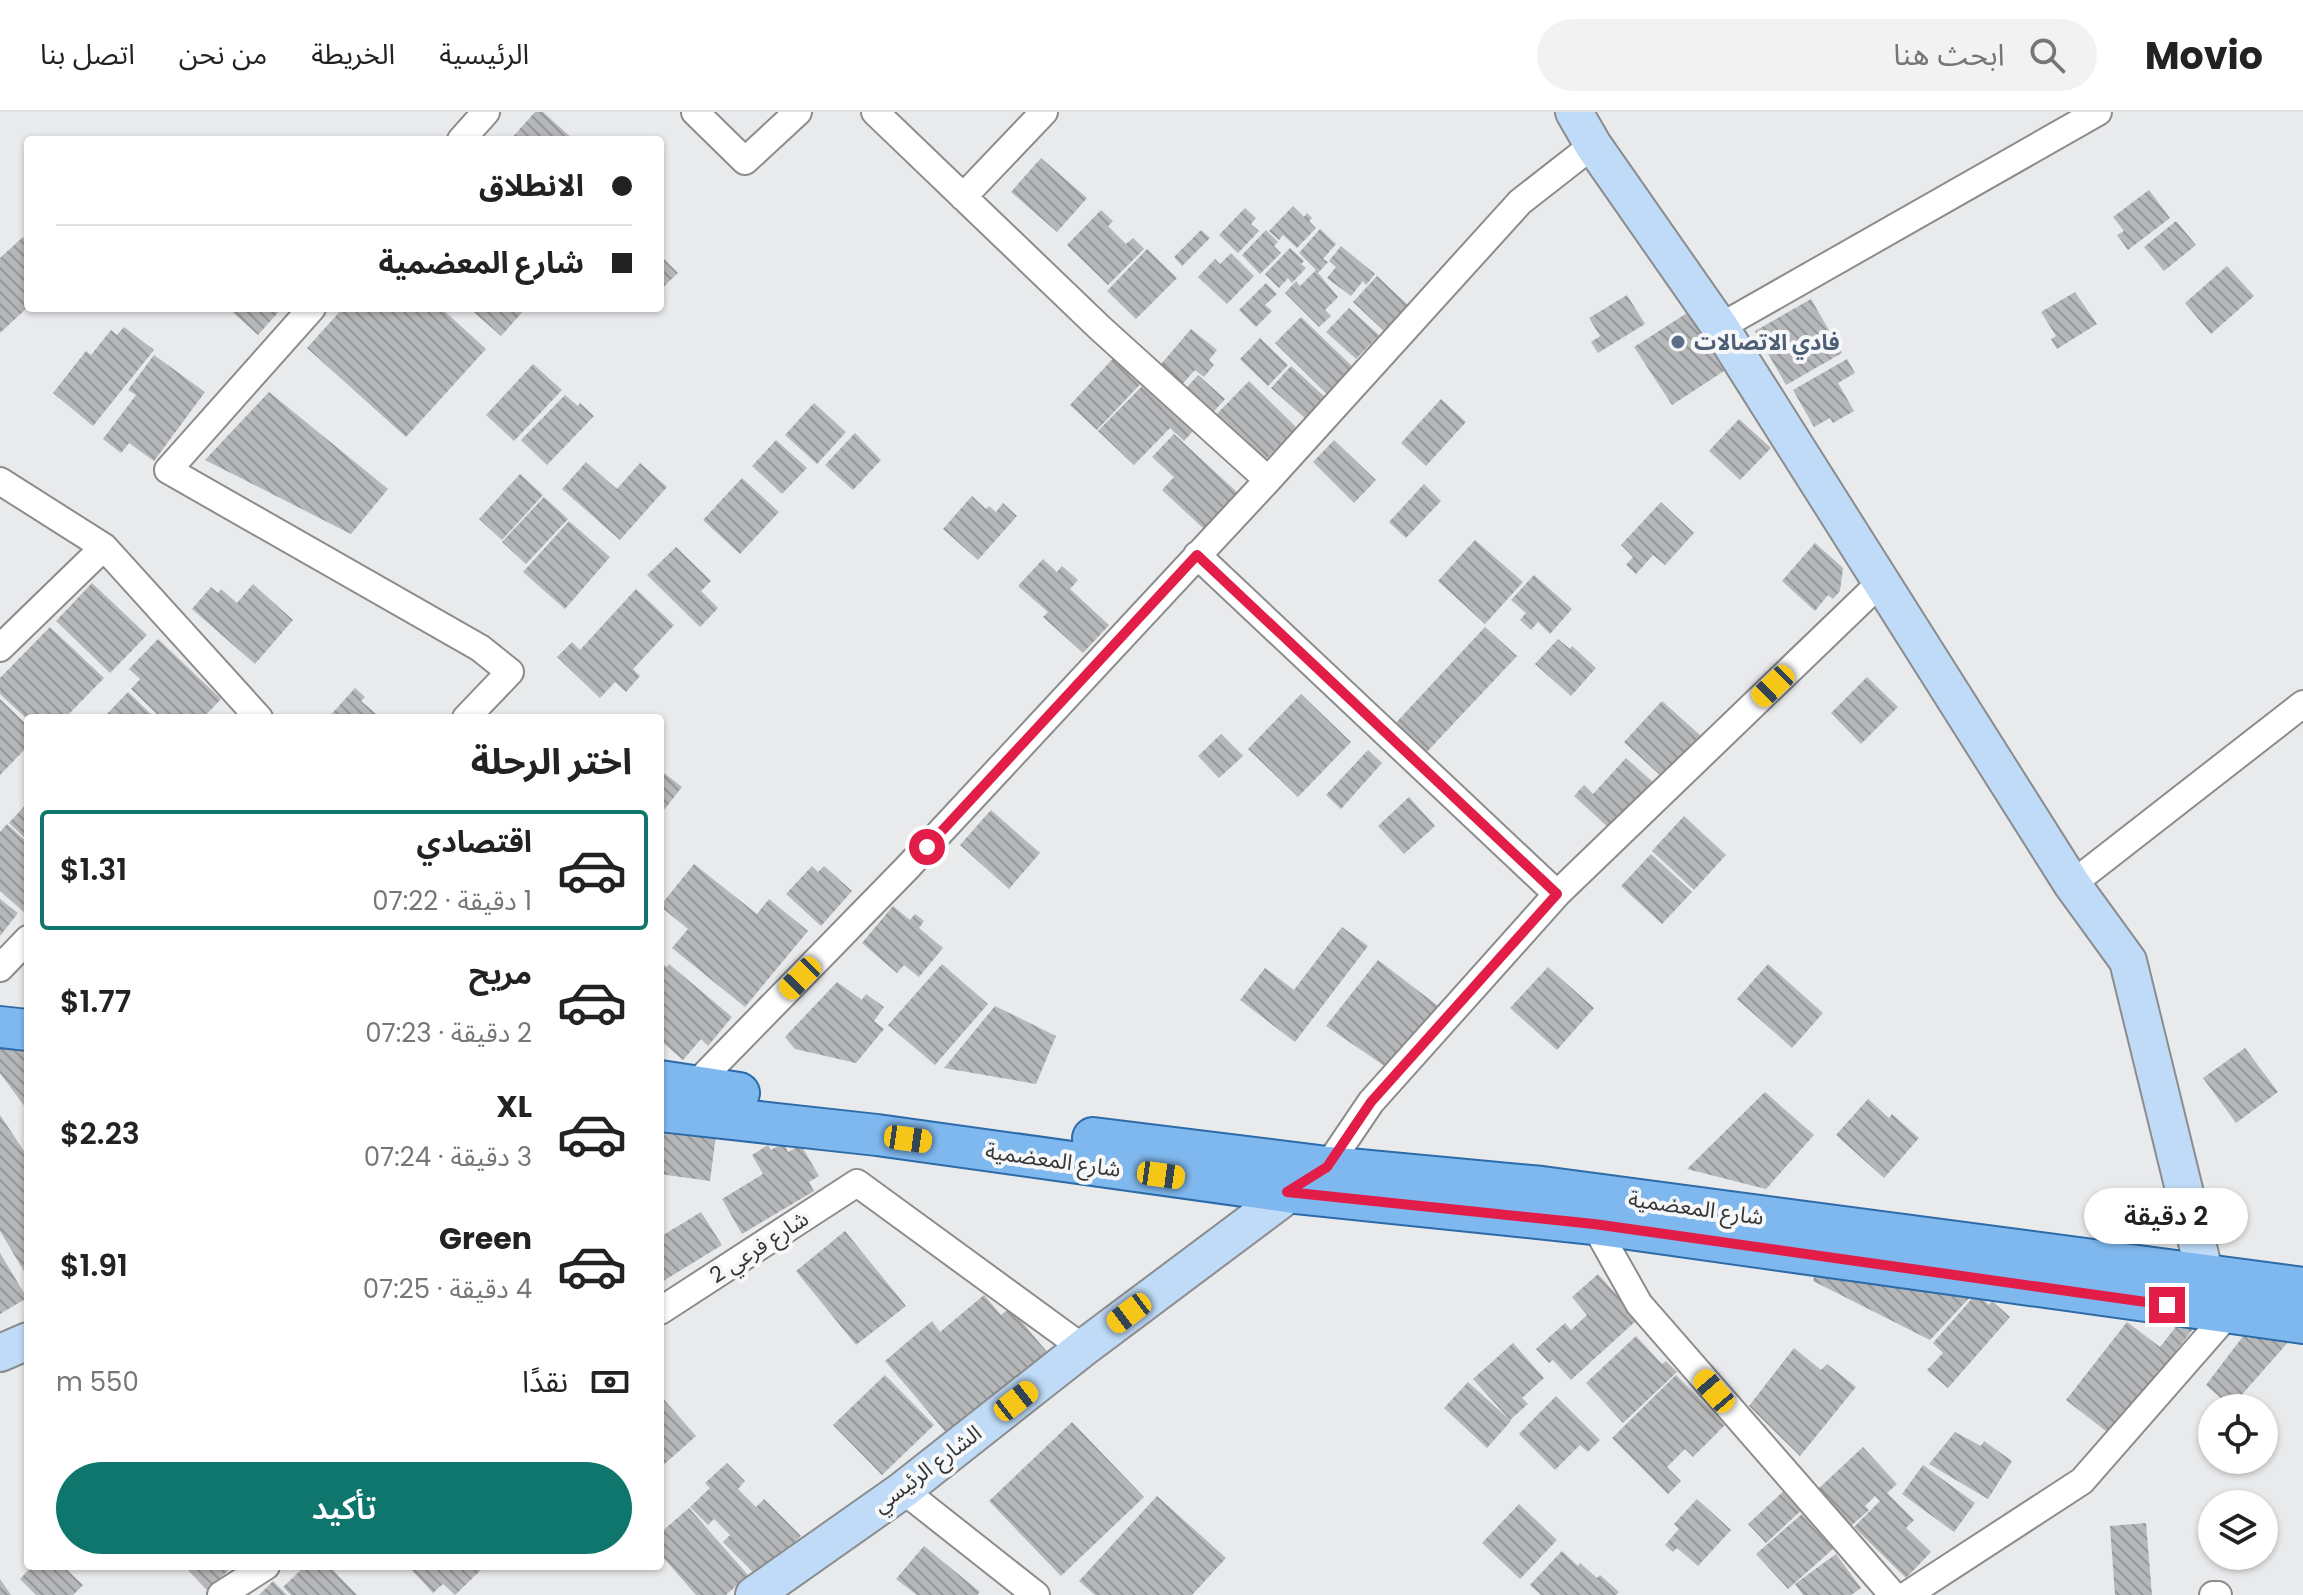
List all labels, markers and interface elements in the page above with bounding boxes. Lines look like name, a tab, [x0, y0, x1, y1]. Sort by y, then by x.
search box	[1537, 19, 2097, 91]
text: Movio	[2145, 29, 2263, 82]
text: ابحث هنا	[1893, 33, 2005, 76]
icon: search	[2025, 33, 2069, 77]
text: اتصل بنا	[40, 35, 135, 74]
text: من نحن	[179, 35, 267, 74]
text: الخريطة	[311, 35, 395, 74]
text: الرئيسية	[439, 35, 529, 74]
text: الانطلاق	[479, 164, 584, 207]
text: شارع المعضمية	[379, 241, 584, 284]
place label: فادي الاتصالات	[1694, 327, 1840, 360]
marker: فادي الاتصالات	[1669, 333, 1687, 351]
car	[1747, 661, 1799, 711]
text: اختر الرحلة	[471, 736, 632, 787]
text: اقتصادي	[417, 820, 532, 863]
route start	[909, 829, 945, 865]
icon: car	[556, 834, 628, 906]
text: $1.31	[60, 848, 127, 891]
text: 1 دقيقة · 07:22	[372, 883, 532, 919]
text: مريح	[469, 952, 532, 995]
car	[775, 952, 825, 1004]
icon: car	[556, 966, 628, 1038]
text: $1.77	[60, 980, 131, 1023]
text: 2 دقيقة · 07:23	[365, 1015, 532, 1051]
text: XL	[496, 1085, 532, 1128]
icon: car	[556, 1098, 628, 1170]
text: $2.23	[60, 1112, 140, 1155]
car	[883, 1124, 933, 1154]
street label: شارع المعضمية	[983, 1135, 1123, 1186]
text: 3 دقيقة · 07:24	[364, 1139, 532, 1175]
car	[1136, 1160, 1186, 1190]
street label: شارع المعضمية	[1626, 1183, 1766, 1234]
callout: 2 دقيقة	[2085, 1189, 2249, 1245]
text: 2 دقيقة	[2124, 1198, 2208, 1234]
street label: شارع فرعي 2	[703, 1203, 815, 1292]
text: Green	[439, 1217, 532, 1260]
icon: car	[556, 1230, 628, 1302]
text: $1.91	[60, 1244, 128, 1287]
text: 4 دقيقة · 07:25	[363, 1271, 532, 1307]
route end	[2149, 1287, 2185, 1323]
car	[1103, 1289, 1155, 1337]
text: نقدًا	[522, 1360, 568, 1403]
icon: cash	[588, 1360, 632, 1404]
text: 550 m	[56, 1364, 139, 1400]
car	[1689, 1365, 1739, 1417]
car	[990, 1377, 1042, 1425]
map controls	[2198, 1394, 2278, 1570]
button: locate	[2198, 1394, 2278, 1474]
street label: الشارع الرئيسي	[866, 1418, 989, 1521]
button: تأكيد	[56, 1462, 632, 1554]
button: layers	[2198, 1490, 2278, 1570]

